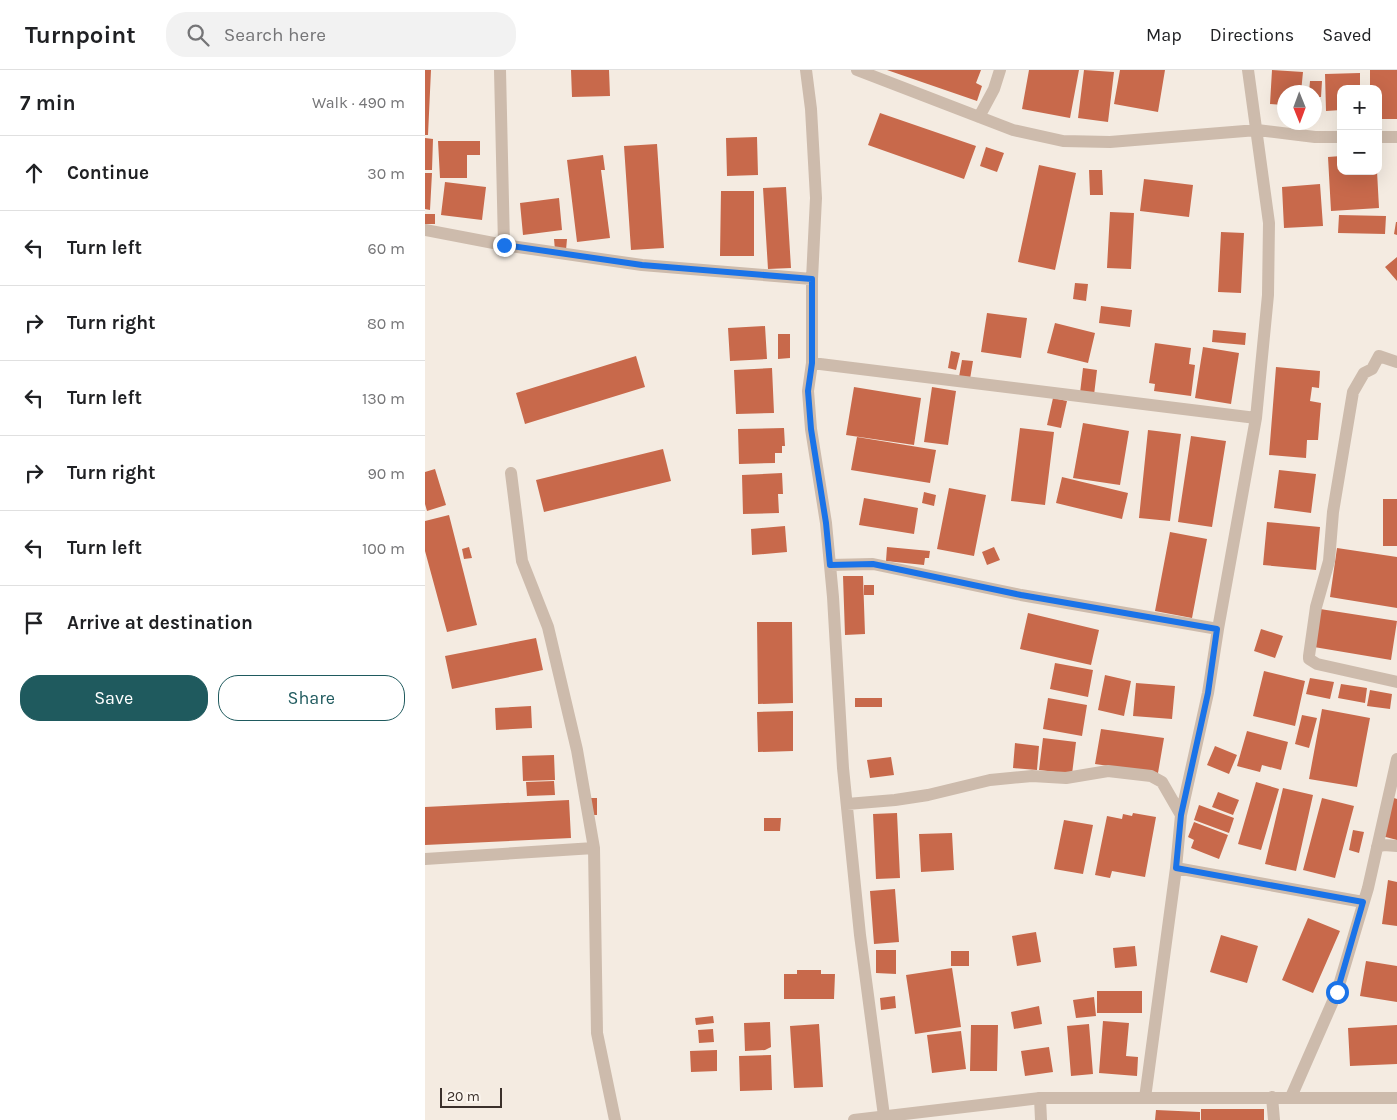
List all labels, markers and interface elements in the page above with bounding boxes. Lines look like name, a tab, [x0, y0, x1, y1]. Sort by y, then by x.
search box	[166, 12, 516, 57]
text: Turnpoint	[25, 21, 136, 49]
icon: search	[184, 21, 212, 49]
text: Search here	[224, 24, 326, 46]
text: Map	[1146, 24, 1182, 46]
text: Directions	[1210, 24, 1294, 46]
text: Saved	[1322, 24, 1372, 46]
north arrow	[1277, 85, 1322, 130]
map controls	[1337, 85, 1382, 175]
button: +	[1337, 85, 1382, 130]
text: 7 min	[20, 91, 76, 115]
text: Walk · 490 m	[312, 93, 405, 112]
button: −	[1337, 130, 1382, 175]
icon: ahead	[20, 159, 48, 187]
text: Continue	[67, 162, 149, 184]
text: 30 m	[367, 164, 405, 183]
icon: left	[20, 234, 48, 262]
route end	[493, 234, 516, 257]
text: Turn left	[67, 237, 142, 259]
text: 60 m	[368, 239, 405, 258]
icon: right	[20, 309, 48, 337]
text: Turn right	[67, 312, 156, 334]
text: 80 m	[367, 314, 405, 333]
icon: left	[20, 384, 48, 412]
text: Turn left	[67, 387, 142, 409]
text: 130 m	[362, 389, 405, 408]
icon: right	[20, 459, 48, 487]
text: Turn right	[67, 462, 156, 484]
text: 90 m	[367, 464, 405, 483]
icon: left	[20, 534, 48, 562]
text: Turn left	[67, 537, 142, 559]
text: 100 m	[362, 539, 405, 558]
icon: arrive	[20, 609, 48, 637]
text: Arrive at destination	[67, 612, 253, 634]
button: Save	[20, 675, 208, 721]
button: Share	[218, 675, 405, 721]
route start	[1326, 981, 1349, 1004]
scale bar	[440, 1085, 503, 1108]
text: 20 m	[447, 1088, 480, 1105]

